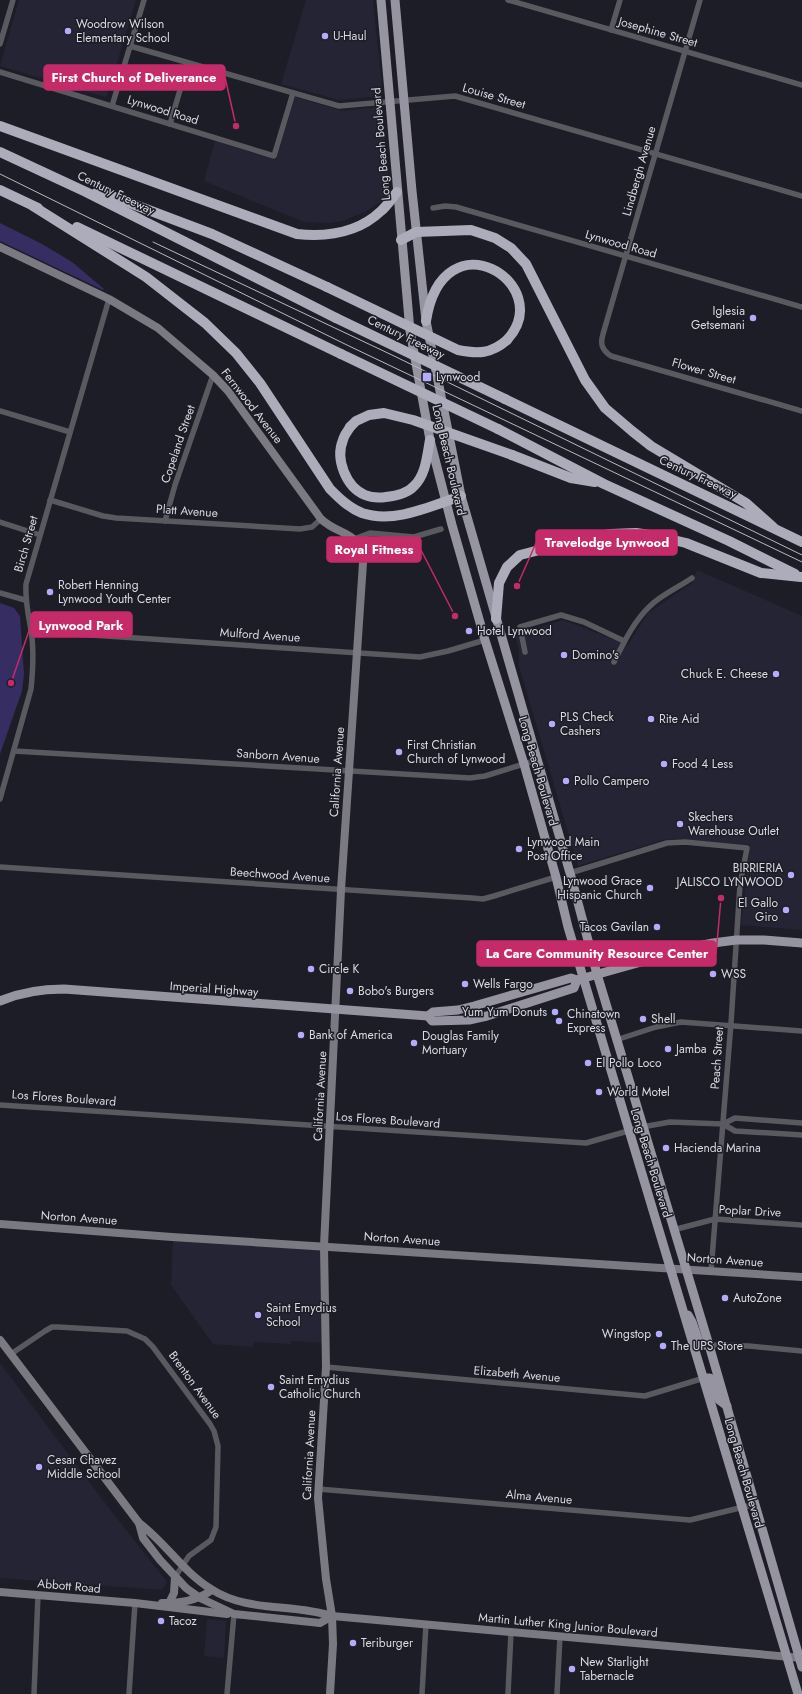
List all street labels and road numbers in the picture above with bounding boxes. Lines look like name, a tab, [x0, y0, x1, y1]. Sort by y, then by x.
street label: Josephine Street	[614, 12, 700, 52]
street label: Louise Street	[460, 78, 528, 114]
street label: Long Beach Boulevard	[367, 87, 395, 201]
street label: Lynwood Road	[125, 91, 201, 129]
street label: Lindbergh Avenue	[618, 124, 660, 218]
street label: Century Freeway	[74, 166, 158, 220]
street label: Lynwood Road	[583, 225, 659, 263]
street label: Century Freeway	[364, 310, 448, 364]
street label: Flower Street	[670, 353, 738, 389]
street label: Fernwood Avenue	[217, 365, 287, 447]
street label: Copeland Street	[156, 402, 200, 486]
street label: Long Beach Boulevard	[427, 403, 471, 517]
street label: Century Freeway	[656, 451, 741, 503]
street label: Platt Avenue	[156, 500, 218, 522]
street label: Birch Street	[9, 514, 43, 574]
street label: Mulford Avenue	[219, 623, 301, 647]
street label: Long Beach Boulevard	[514, 714, 562, 828]
street label: California Avenue	[325, 726, 349, 818]
street label: Sanborn Avenue	[236, 744, 320, 768]
street label: Beechwood Avenue	[230, 863, 330, 887]
street label: Imperial Highway	[169, 977, 260, 1001]
street label: Peach Street	[706, 1026, 728, 1090]
street label: California Avenue	[309, 1051, 331, 1141]
street label: Los Flores Boulevard	[11, 1085, 117, 1111]
street label: Long Beach Boulevard	[626, 1106, 676, 1220]
street label: Los Flores Boulevard	[335, 1107, 441, 1133]
street label: Poplar Drive	[718, 1200, 782, 1222]
street label: Norton Avenue	[40, 1206, 118, 1230]
street label: Norton Avenue	[363, 1227, 441, 1251]
street label: Norton Avenue	[686, 1248, 764, 1272]
street label: Brenton Avenue	[164, 1347, 226, 1423]
street label: Elizabeth Avenue	[473, 1361, 561, 1387]
street label: California Avenue	[298, 1410, 320, 1500]
street label: Long Beach Boulevard	[720, 1416, 768, 1530]
street label: Alma Avenue	[505, 1485, 573, 1509]
street label: Abbott Road	[37, 1574, 101, 1598]
street label: Martin Luther King Junior Boulevard	[478, 1608, 658, 1642]

